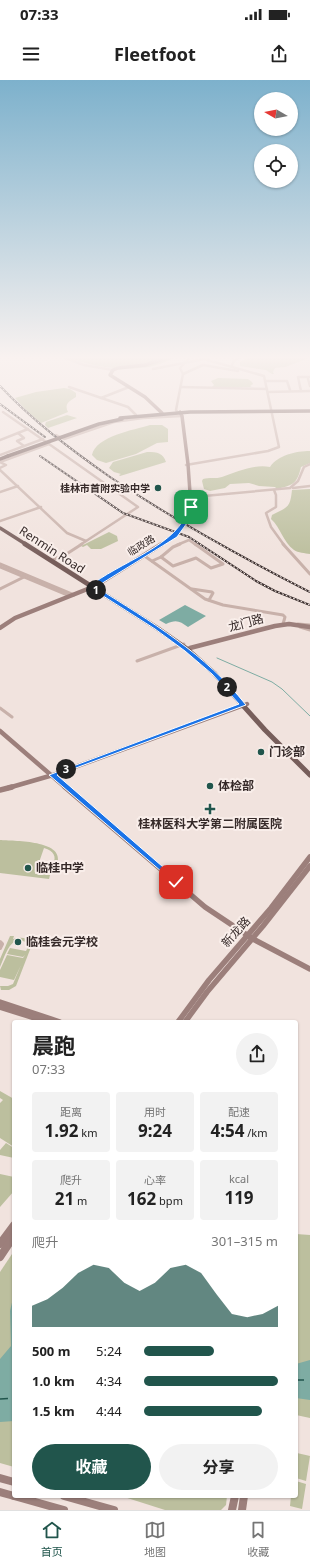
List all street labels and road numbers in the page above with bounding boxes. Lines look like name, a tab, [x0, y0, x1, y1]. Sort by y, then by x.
street label: Renmin Road	[16, 522, 88, 577]
street label: 临政路	[125, 531, 157, 559]
street label: 龙门路	[226, 610, 265, 635]
street label: 新龙路	[217, 913, 254, 951]

